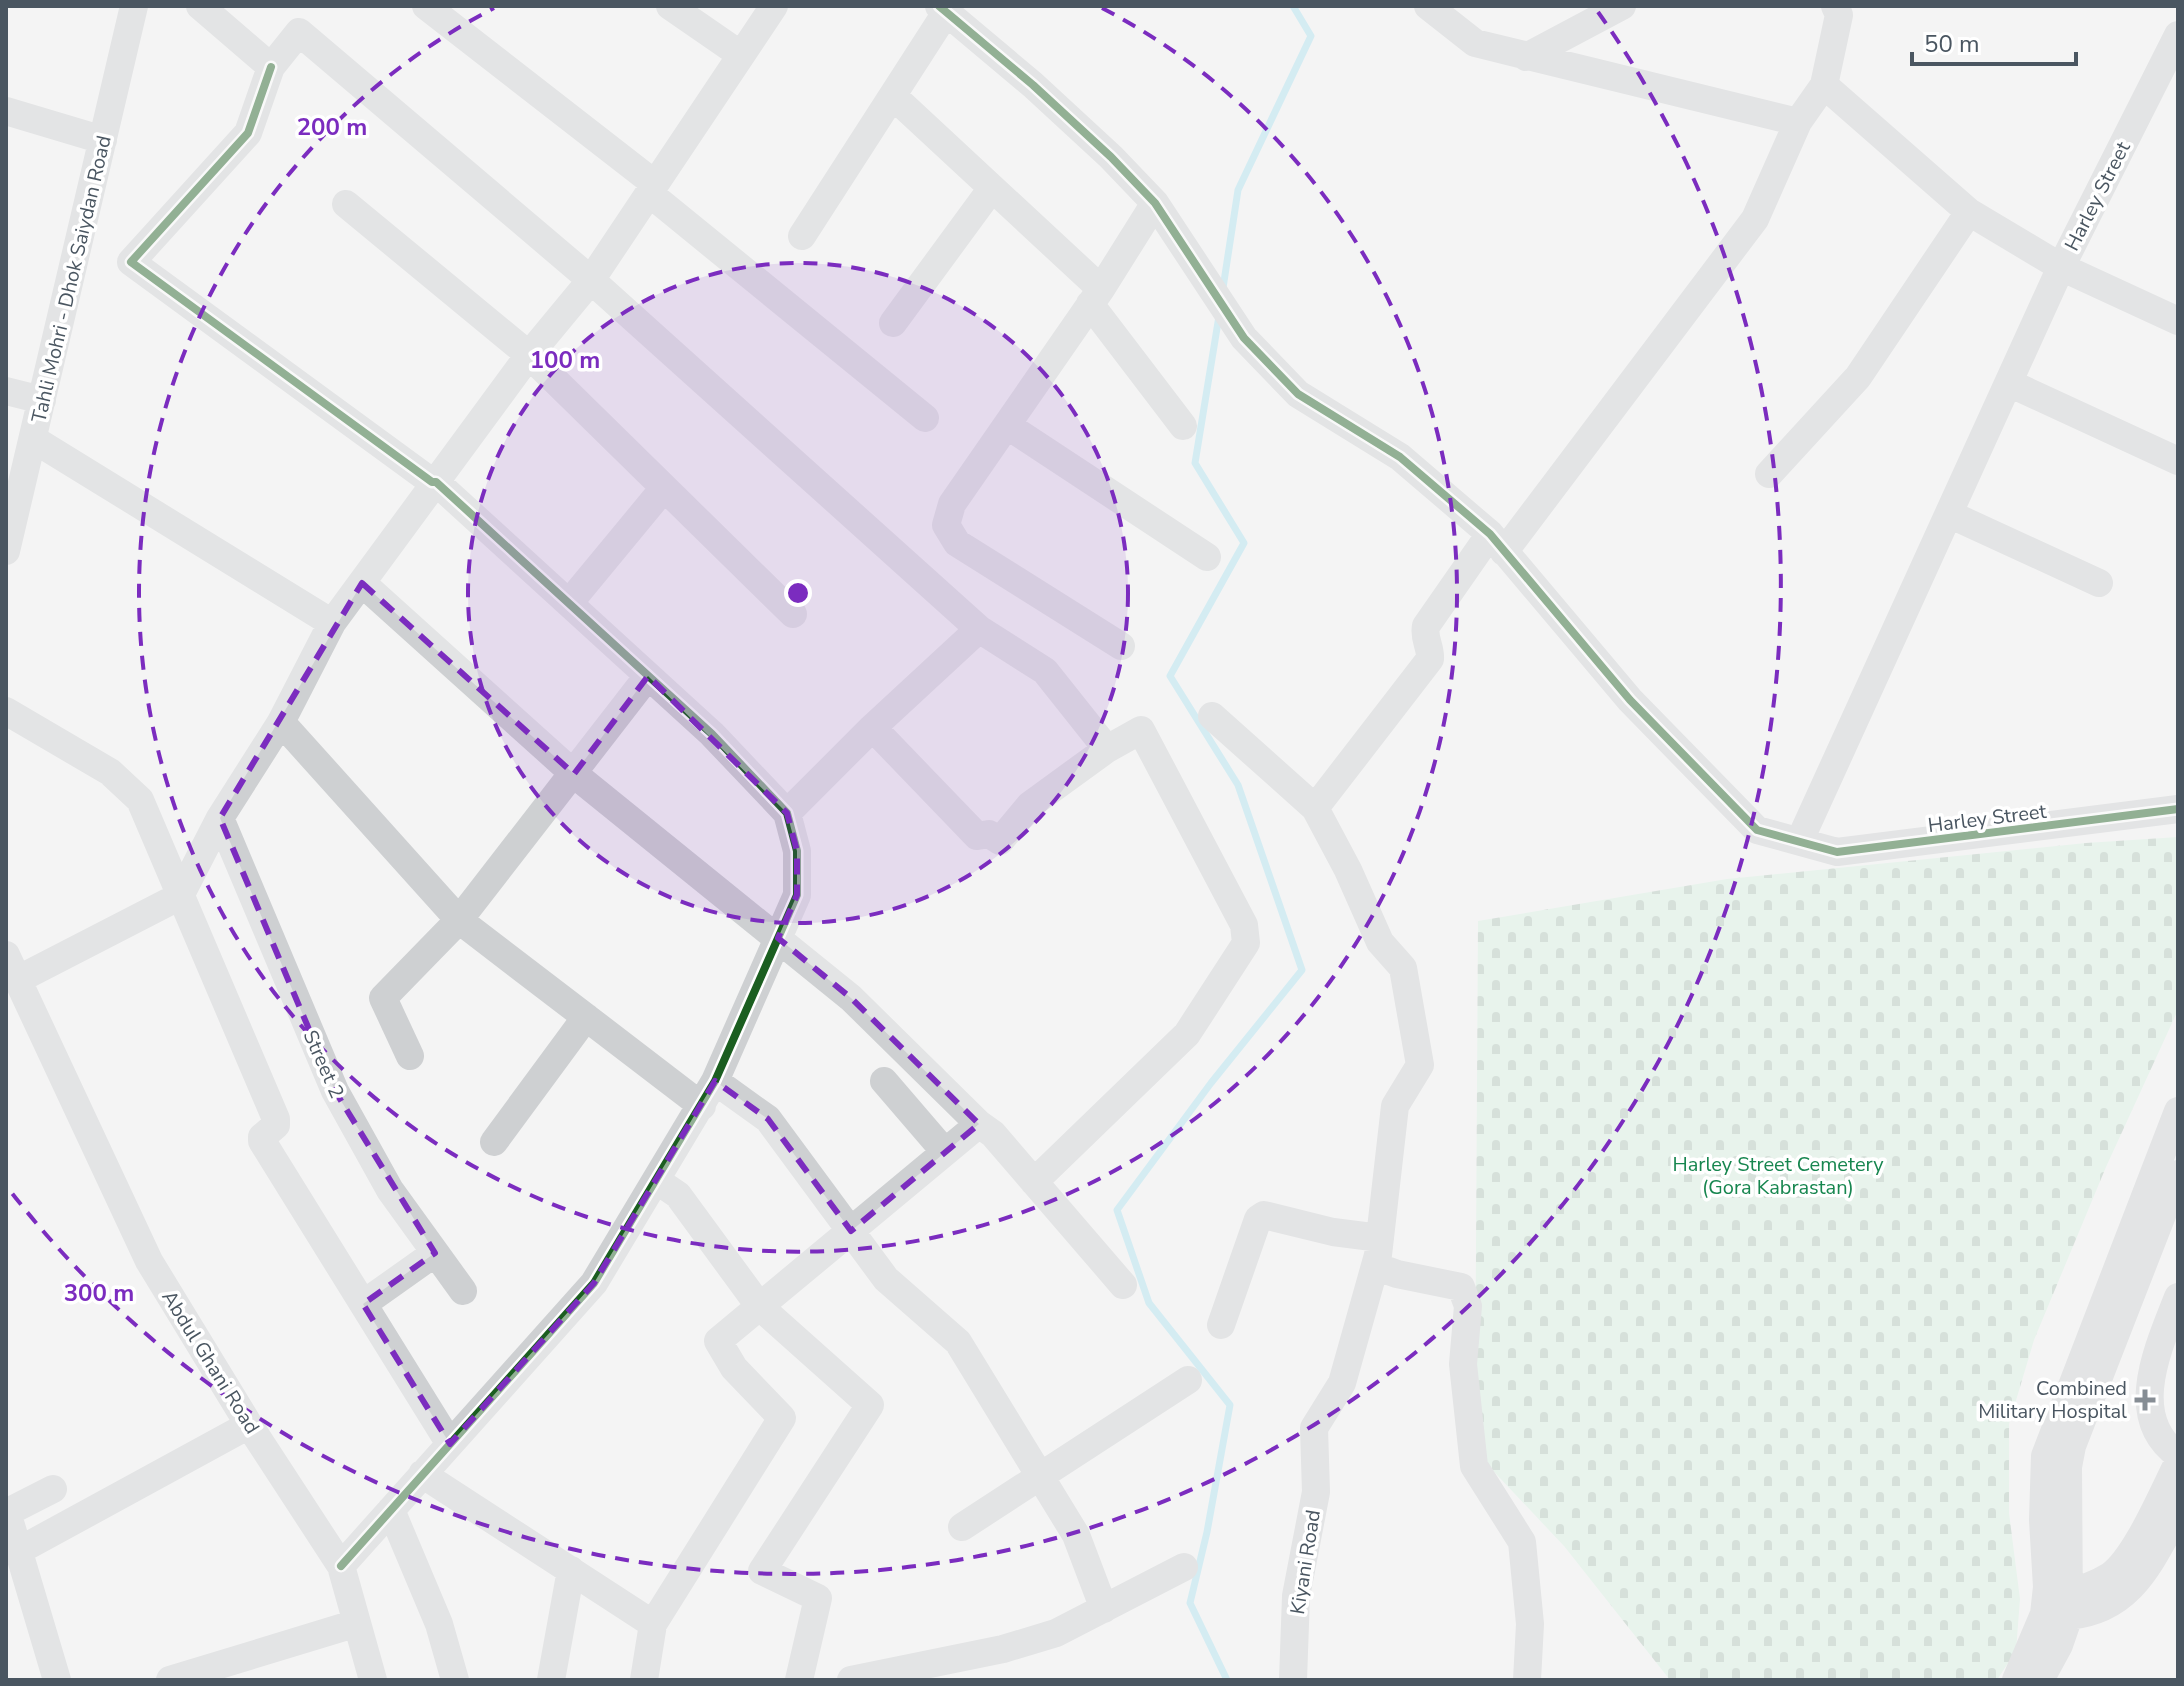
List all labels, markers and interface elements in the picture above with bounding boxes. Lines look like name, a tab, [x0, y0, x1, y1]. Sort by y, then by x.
scale bar	[1912, 16, 2076, 66]
text: 50 m	[1924, 28, 1980, 60]
text: 200 m	[297, 111, 367, 143]
street label: Tahli Mohri - Dhok Saiydan Road	[25, 133, 118, 425]
street label: Harley Street	[2058, 136, 2137, 256]
text: 100 m	[530, 344, 600, 376]
centre of rings	[784, 579, 812, 607]
street label: Harley Street	[1926, 798, 2049, 839]
street label: Street 2	[297, 1026, 350, 1102]
park label: Harley Street Cemetery (Gora Kabrastan)	[1672, 1151, 1884, 1201]
text: 300 m	[64, 1277, 134, 1309]
street label: Abdul Ghani Road	[156, 1285, 266, 1439]
place label: Combined Military Hospital	[1978, 1375, 2127, 1425]
marker: Combined Military Hospital	[2134, 1389, 2156, 1411]
street label: Kiyani Road	[1284, 1508, 1327, 1616]

